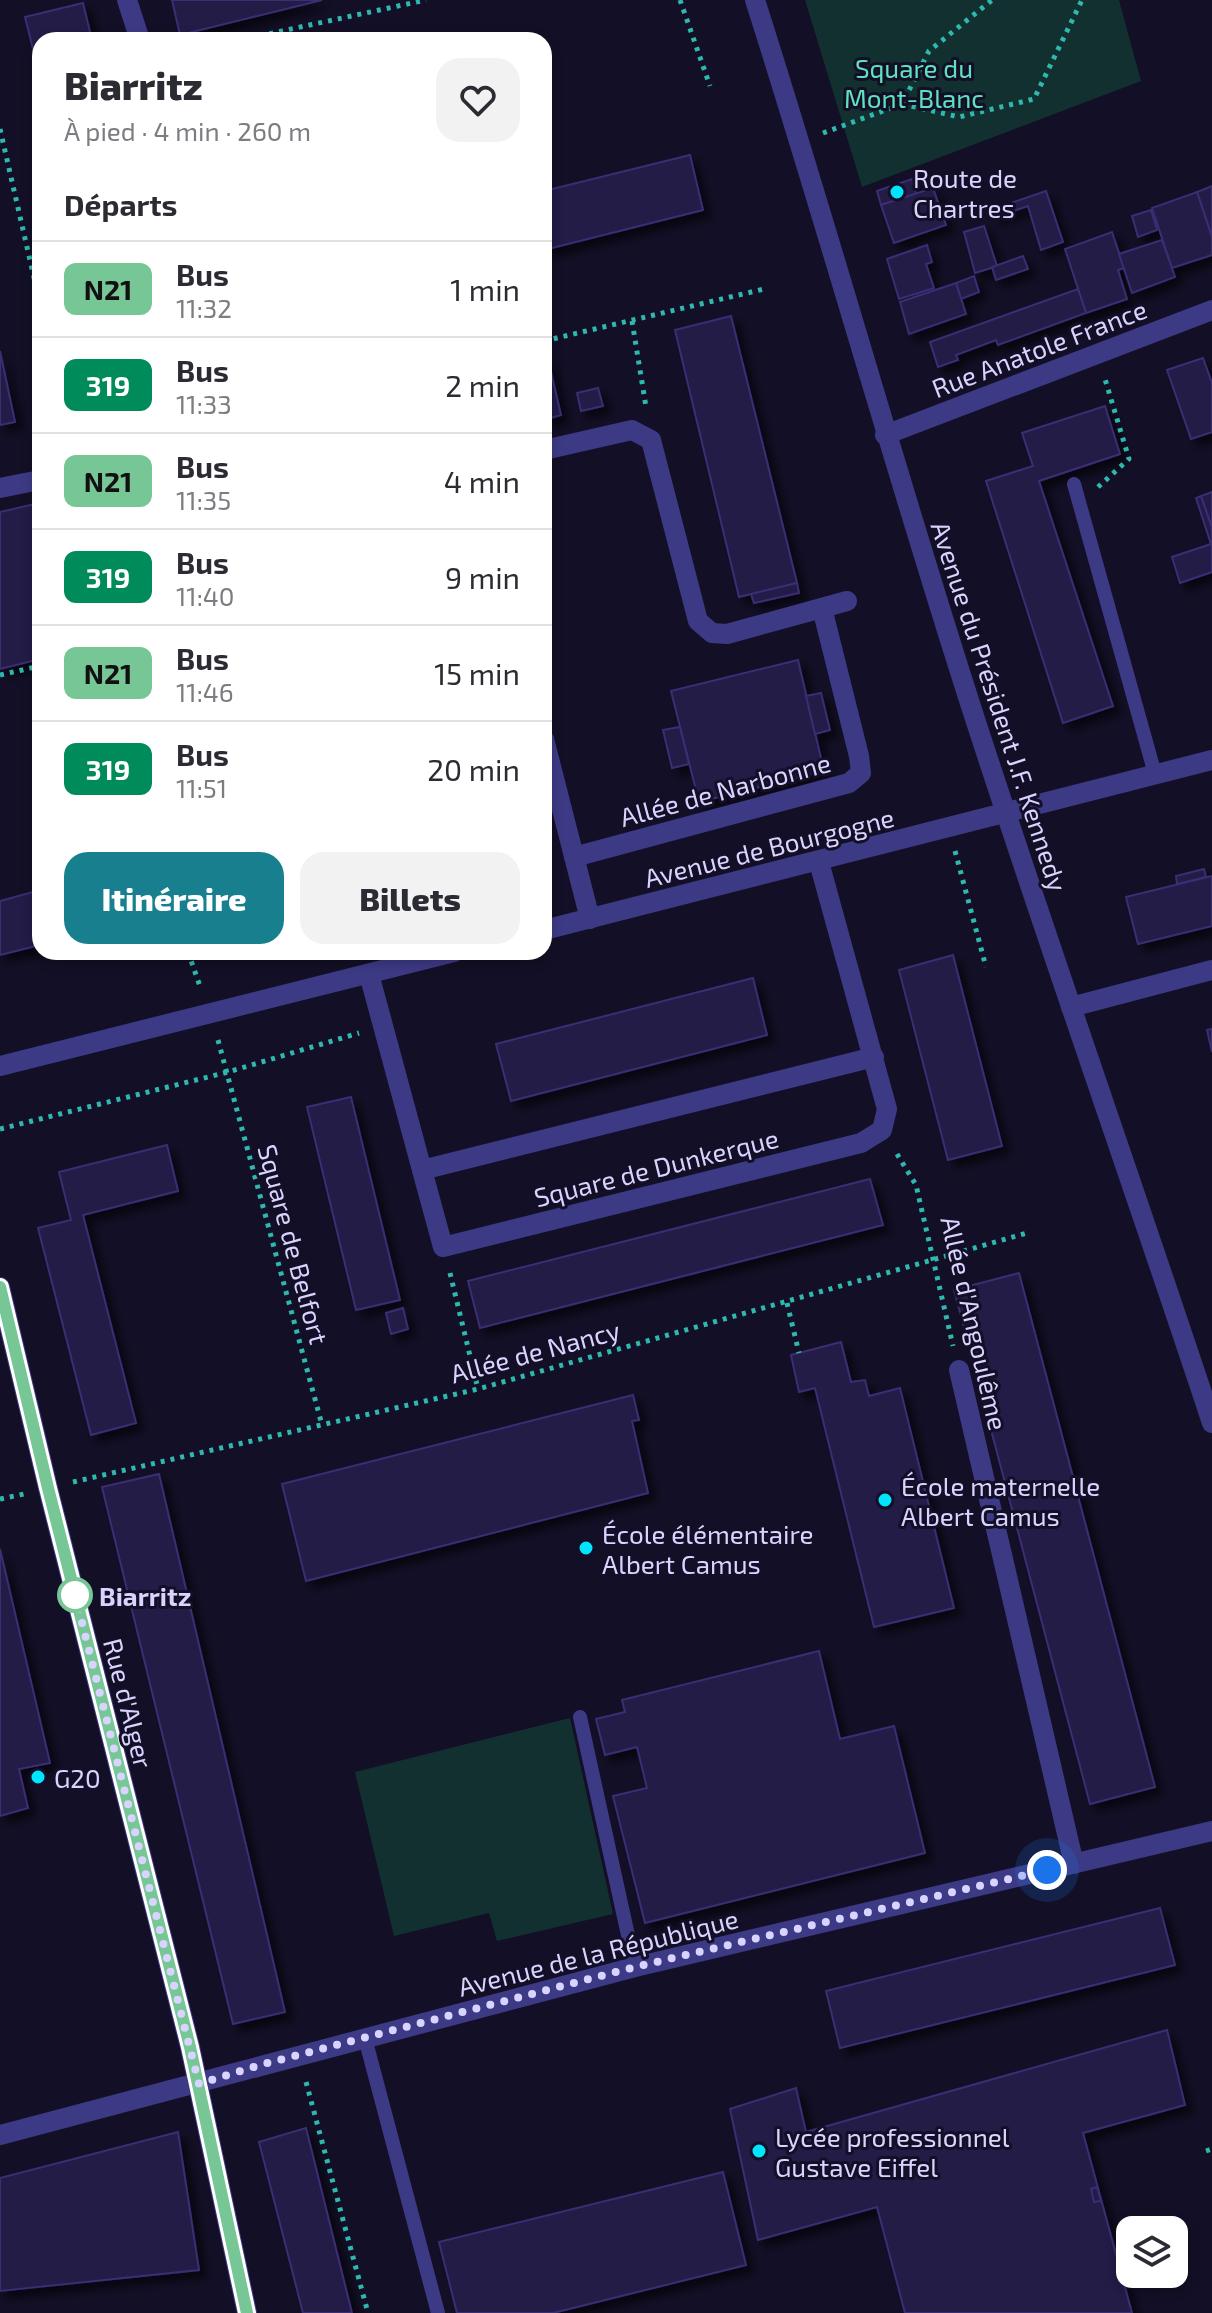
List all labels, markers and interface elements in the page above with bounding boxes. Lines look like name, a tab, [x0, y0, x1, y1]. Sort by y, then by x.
park label: Square du Mont-Blanc	[844, 52, 984, 113]
button: heart	[436, 58, 520, 142]
text: Biarritz	[64, 62, 203, 108]
text: À pied · 4 min · 260 m	[64, 115, 311, 146]
place label: Route de Chartres	[913, 162, 1017, 223]
marker: Route de Chartres	[888, 183, 906, 201]
text: Départs	[64, 186, 178, 222]
text: Bus	[176, 256, 229, 292]
text: 1 min	[450, 271, 520, 307]
text: N21	[84, 272, 132, 306]
text: 11:32	[176, 292, 232, 323]
street label: Rue Anatole France	[927, 293, 1151, 403]
text: Bus	[176, 352, 229, 388]
text: 2 min	[445, 367, 520, 403]
text: 319	[86, 368, 130, 402]
text: 11:33	[176, 388, 232, 419]
text: Bus	[176, 448, 229, 484]
text: 4 min	[444, 463, 520, 499]
text: N21	[84, 464, 132, 498]
text: 11:35	[176, 484, 231, 515]
street label: Avenue du Président J.F. Kennedy	[925, 517, 1075, 895]
text: Bus	[176, 544, 229, 580]
text: 9 min	[445, 559, 520, 595]
text: 319	[86, 560, 130, 594]
text: 11:40	[176, 580, 235, 611]
text: Bus	[176, 640, 229, 676]
text: 15 min	[434, 655, 520, 691]
text: N21	[84, 656, 132, 690]
text: 11:46	[176, 676, 234, 707]
text: Bus	[176, 736, 229, 772]
street label: Allée de Narbonne	[616, 746, 834, 832]
text: 20 min	[427, 751, 520, 787]
text: 319	[86, 752, 130, 786]
text: 11:51	[176, 772, 227, 803]
street label: Avenue de Bourgogne	[641, 801, 897, 893]
button: Itinéraire	[64, 852, 284, 944]
button: Billets	[300, 852, 520, 944]
street label: Square de Dunkerque	[531, 1122, 781, 1212]
street label: Square de Belfort	[252, 1141, 336, 1347]
street label: Allée d'Angoulême	[935, 1213, 1015, 1433]
street label: Allée de Nancy	[447, 1313, 623, 1389]
place label: École maternelle Albert Camus	[901, 1470, 1100, 1531]
marker: École maternelle Albert Camus	[876, 1491, 894, 1509]
place label: École élémentaire Albert Camus	[602, 1518, 813, 1579]
marker: École élémentaire Albert Camus	[577, 1539, 595, 1557]
marker: Biarritz	[58, 1578, 92, 1612]
place label: Biarritz	[99, 1580, 191, 1611]
street label: Rue d'Alger	[98, 1635, 160, 1771]
place label: G20	[54, 1762, 101, 1793]
marker: G20	[29, 1768, 47, 1786]
your location	[1027, 1850, 1067, 1890]
street label: Avenue de la République	[455, 1902, 741, 2002]
place label: Lycée professionnel Gustave Eiffel	[775, 2121, 1010, 2182]
marker: Lycée professionnel Gustave Eiffel	[750, 2142, 768, 2160]
map controls	[1116, 2216, 1188, 2288]
button: layers	[1116, 2216, 1188, 2288]

